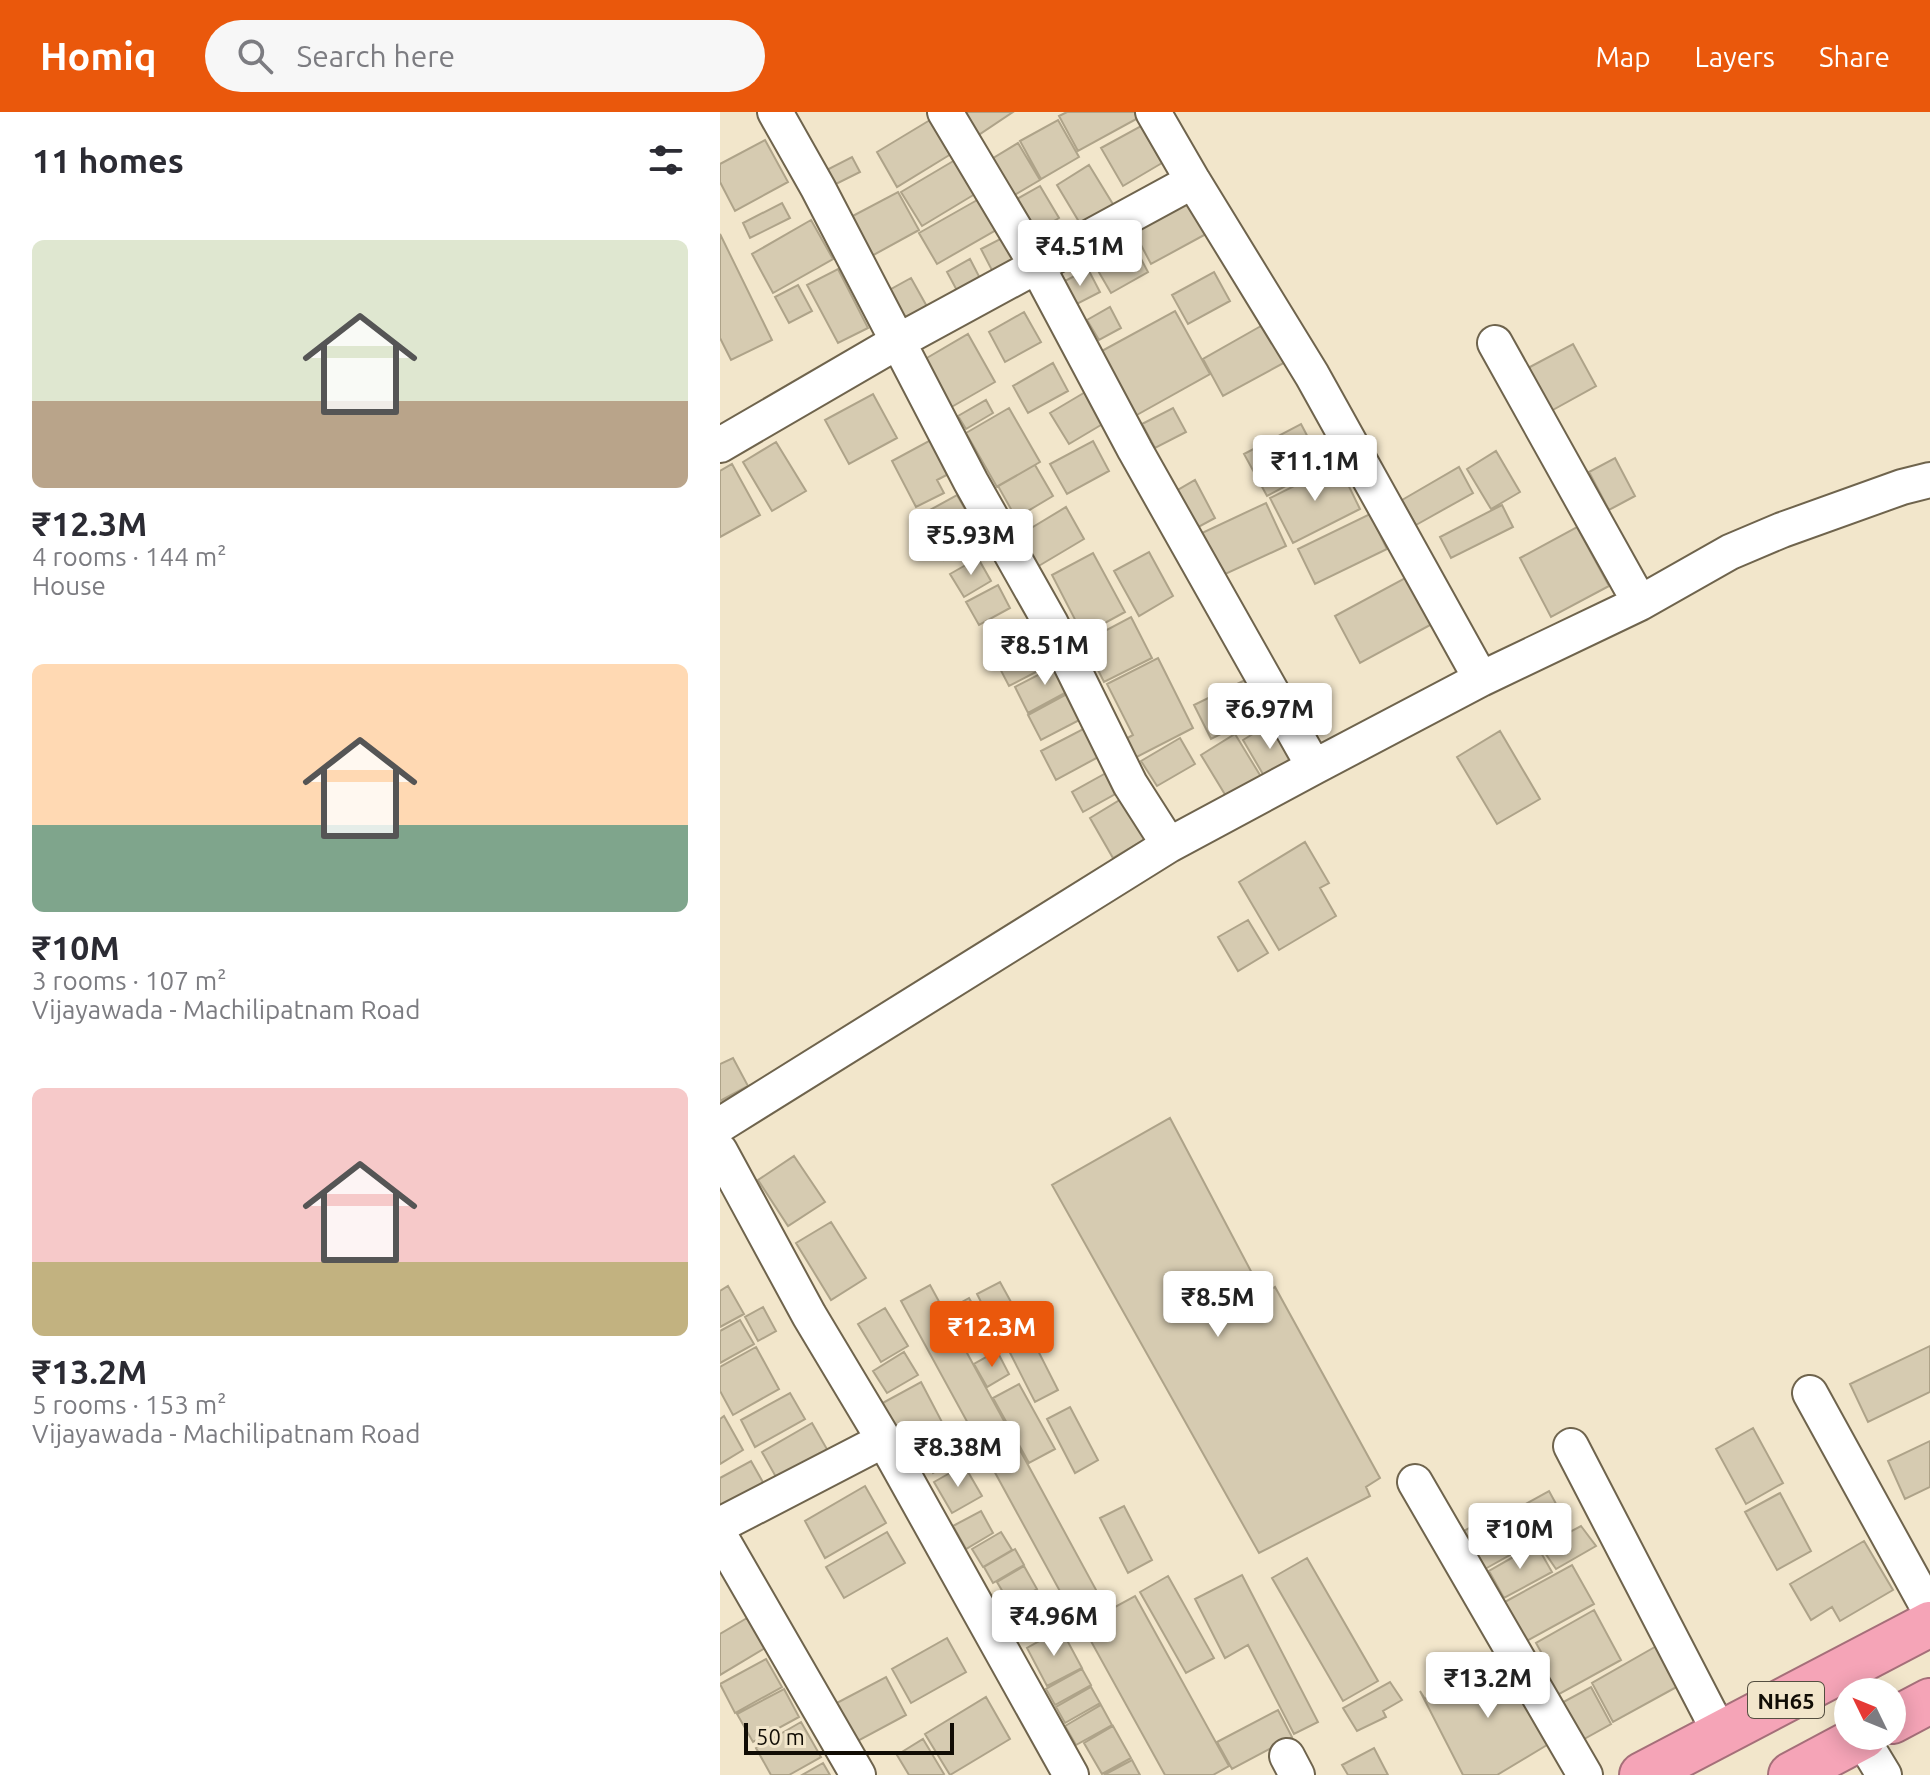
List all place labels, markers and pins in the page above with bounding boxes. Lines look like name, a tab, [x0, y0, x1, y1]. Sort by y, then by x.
pin: ₹4.51M	[1015, 220, 1145, 288]
pin: ₹11.1M	[1250, 435, 1380, 503]
pin: ₹5.93M	[906, 509, 1036, 577]
pin: ₹8.51M	[980, 619, 1110, 687]
pin: ₹6.97M	[1205, 683, 1335, 751]
pin: ₹8.5M	[1162, 1271, 1274, 1339]
pin: ₹12.3M	[927, 1301, 1057, 1369]
pin: ₹8.38M	[893, 1421, 1023, 1489]
pin: ₹10M	[1473, 1503, 1567, 1571]
pin: ₹4.96M	[989, 1590, 1119, 1658]
pin: ₹13.2M	[1423, 1652, 1553, 1720]

